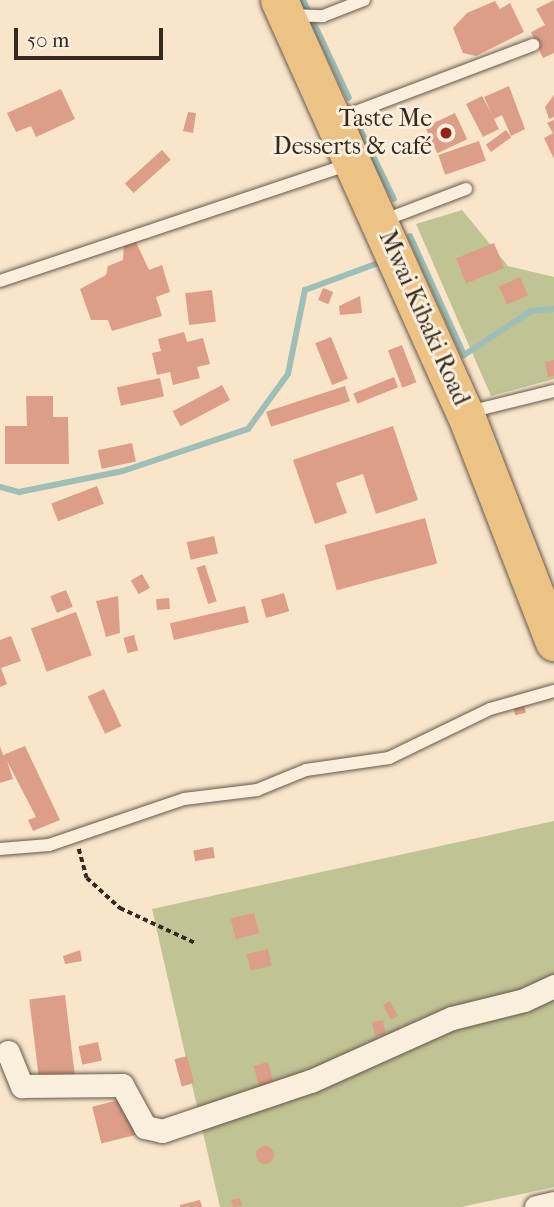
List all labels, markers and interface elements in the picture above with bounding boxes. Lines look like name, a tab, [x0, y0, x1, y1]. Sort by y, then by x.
scale bar	[18, 14, 166, 58]
text: 50 m	[27, 28, 70, 52]
place label: Taste Me Desserts & café	[273, 105, 432, 161]
marker: Taste Me Desserts & café	[438, 125, 454, 141]
street label: Mwai Kibaki Road	[373, 226, 475, 410]

